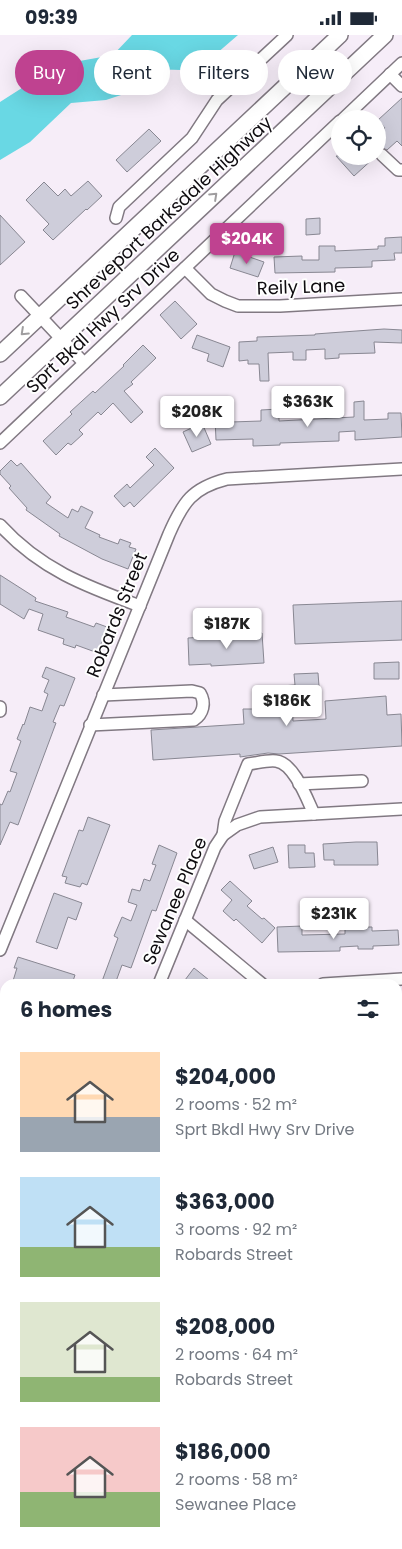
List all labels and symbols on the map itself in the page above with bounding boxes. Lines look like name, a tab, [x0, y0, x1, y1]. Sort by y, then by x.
street label: Shreveport Barksdale Highway	[60, 110, 277, 315]
one-way arrow	[208, 193, 217, 202]
pin: $204K	[212, 223, 282, 265]
street label: Sprt Bkdl Hwy Srv Drive	[20, 243, 185, 399]
street label: Reily Lane	[256, 272, 346, 301]
one-way arrow	[20, 326, 29, 335]
pin: $363K	[273, 385, 343, 428]
pin: $208K	[162, 395, 232, 438]
street label: Robards Street	[80, 549, 153, 681]
pin: $187K	[192, 607, 262, 650]
pin: $186K	[252, 685, 322, 727]
street label: Sewanee Place	[136, 833, 213, 968]
pin: $231K	[299, 897, 369, 940]

